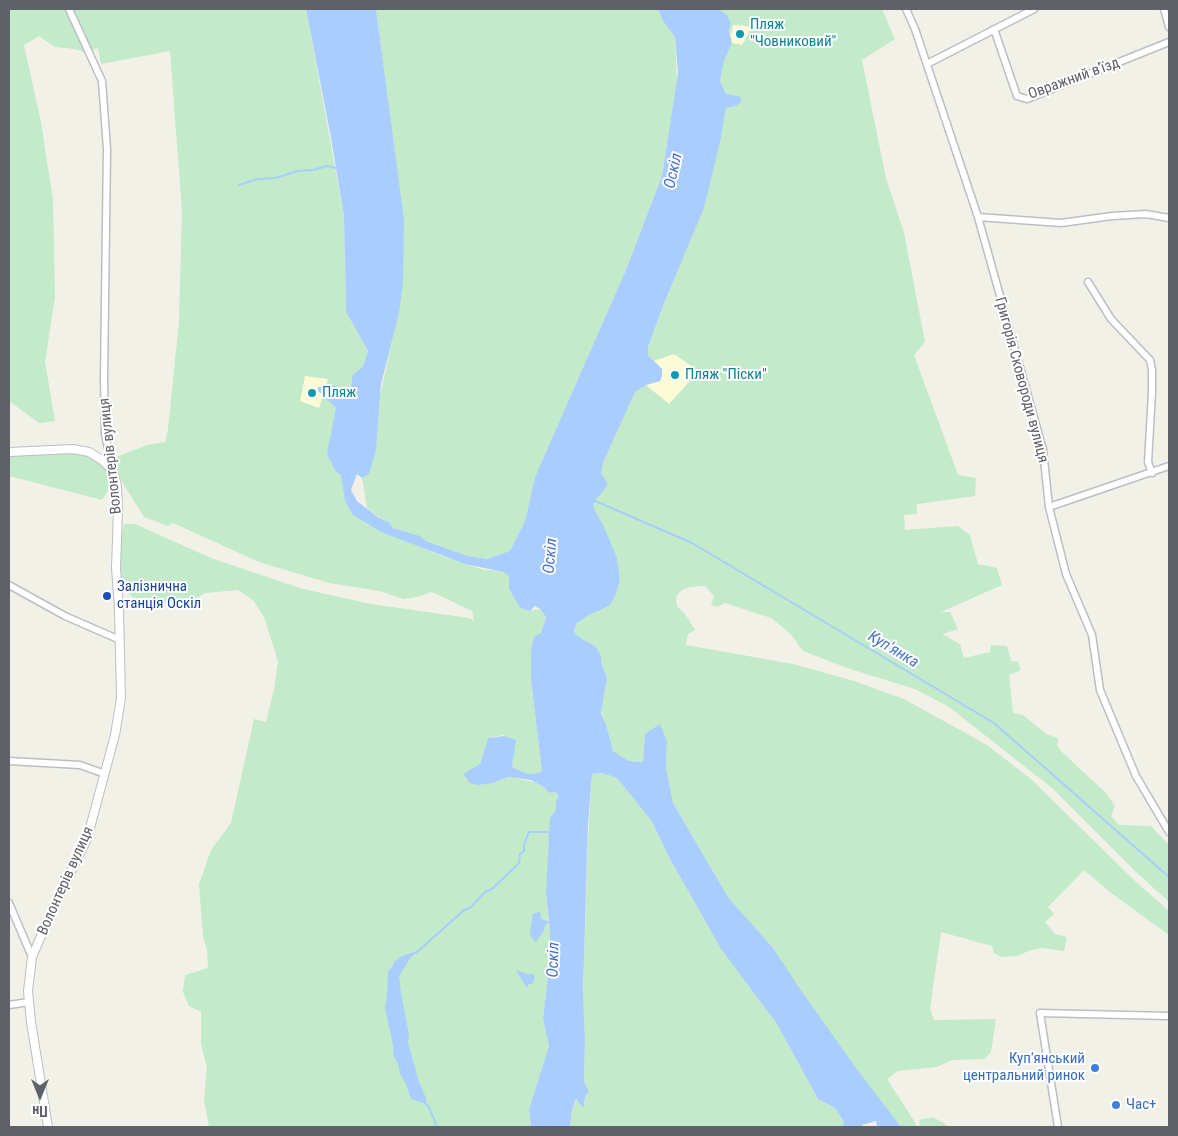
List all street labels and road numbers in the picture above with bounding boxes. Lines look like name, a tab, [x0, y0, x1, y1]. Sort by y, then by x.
street label: Овражний в'їзд	[1026, 54, 1122, 104]
street label: Григорія Сковороди вулиця	[990, 295, 1052, 465]
street label: Волонтерів вулиця	[96, 397, 126, 515]
street label: Волонтерів вулиця	[34, 824, 98, 938]

